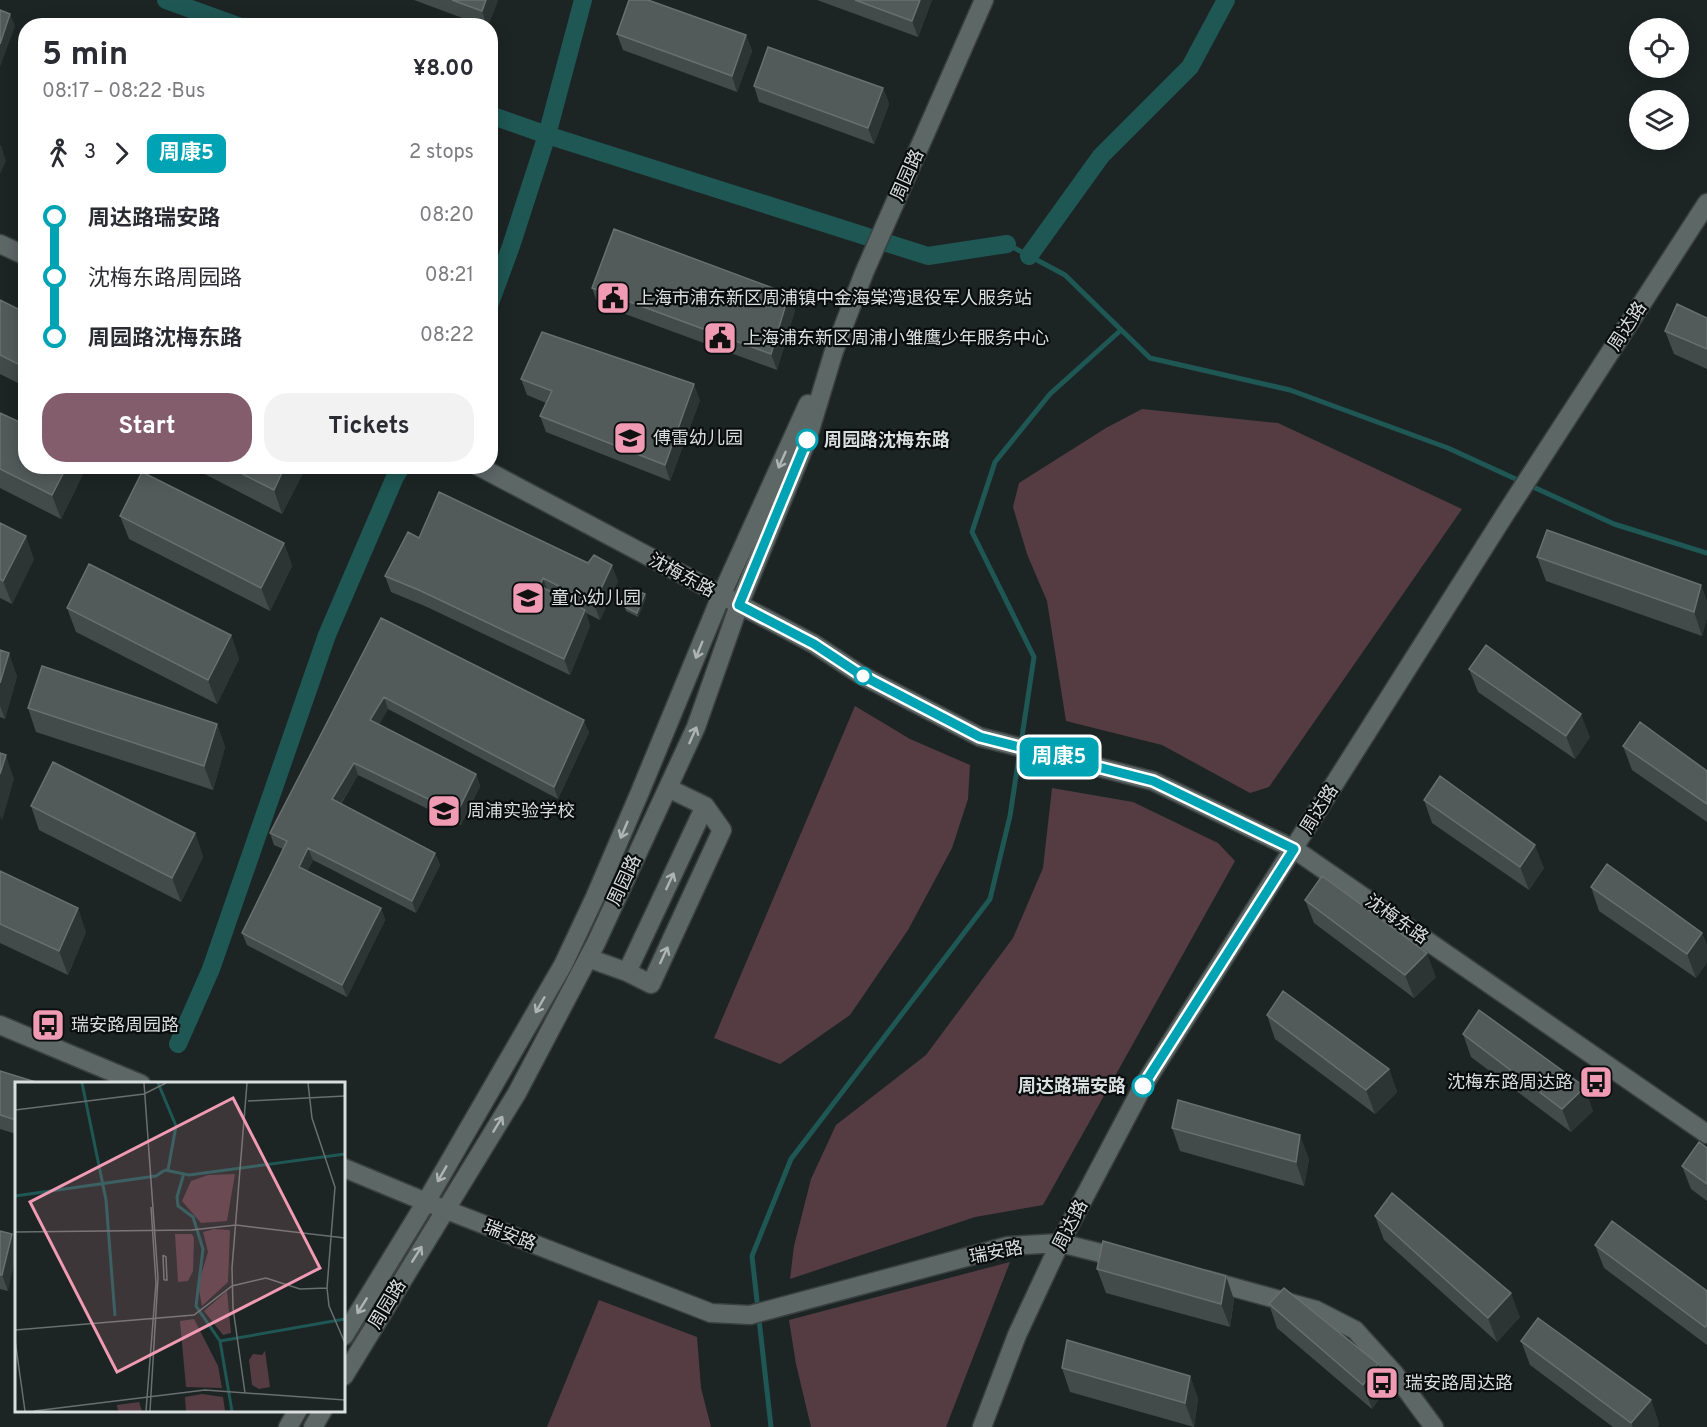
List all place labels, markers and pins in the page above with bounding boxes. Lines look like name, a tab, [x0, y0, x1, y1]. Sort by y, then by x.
public building icon: 上海市浦东新区周浦镇中金海棠湾退役军人服务站	[595, 280, 631, 316]
place label: 上海市浦东新区周浦镇中金海棠湾退役军人服务站	[636, 288, 1032, 311]
public building icon: 上海浦东新区周浦小雏鹰少年服务中心	[702, 320, 738, 356]
place label: 上海浦东新区周浦小雏鹰少年服务中心	[743, 328, 1049, 351]
school or university icon: 傅雷幼儿园	[612, 420, 648, 456]
place label: 傅雷幼儿园	[653, 428, 743, 451]
marker: 周园路沈梅东路	[796, 429, 818, 451]
place label: 周园路沈梅东路	[824, 430, 950, 453]
school or university icon: 童心幼儿园	[510, 580, 546, 616]
place label: 童心幼儿园	[551, 588, 641, 611]
unlabelled marker	[854, 667, 872, 685]
school or university icon: 周浦实验学校	[426, 793, 462, 829]
place label: 周浦实验学校	[467, 801, 575, 824]
bus stop icon: 瑞安路周园路	[30, 1007, 66, 1043]
place label: 瑞安路周园路	[71, 1015, 179, 1038]
bus stop icon: 沈梅东路周达路	[1578, 1064, 1614, 1100]
place label: 沈梅东路周达路	[1447, 1072, 1573, 1095]
marker: 周达路瑞安路	[1132, 1075, 1154, 1097]
place label: 周达路瑞安路	[1018, 1076, 1126, 1099]
bus stop icon: 瑞安路周达路	[1364, 1365, 1400, 1401]
place label: 瑞安路周达路	[1405, 1373, 1513, 1396]

